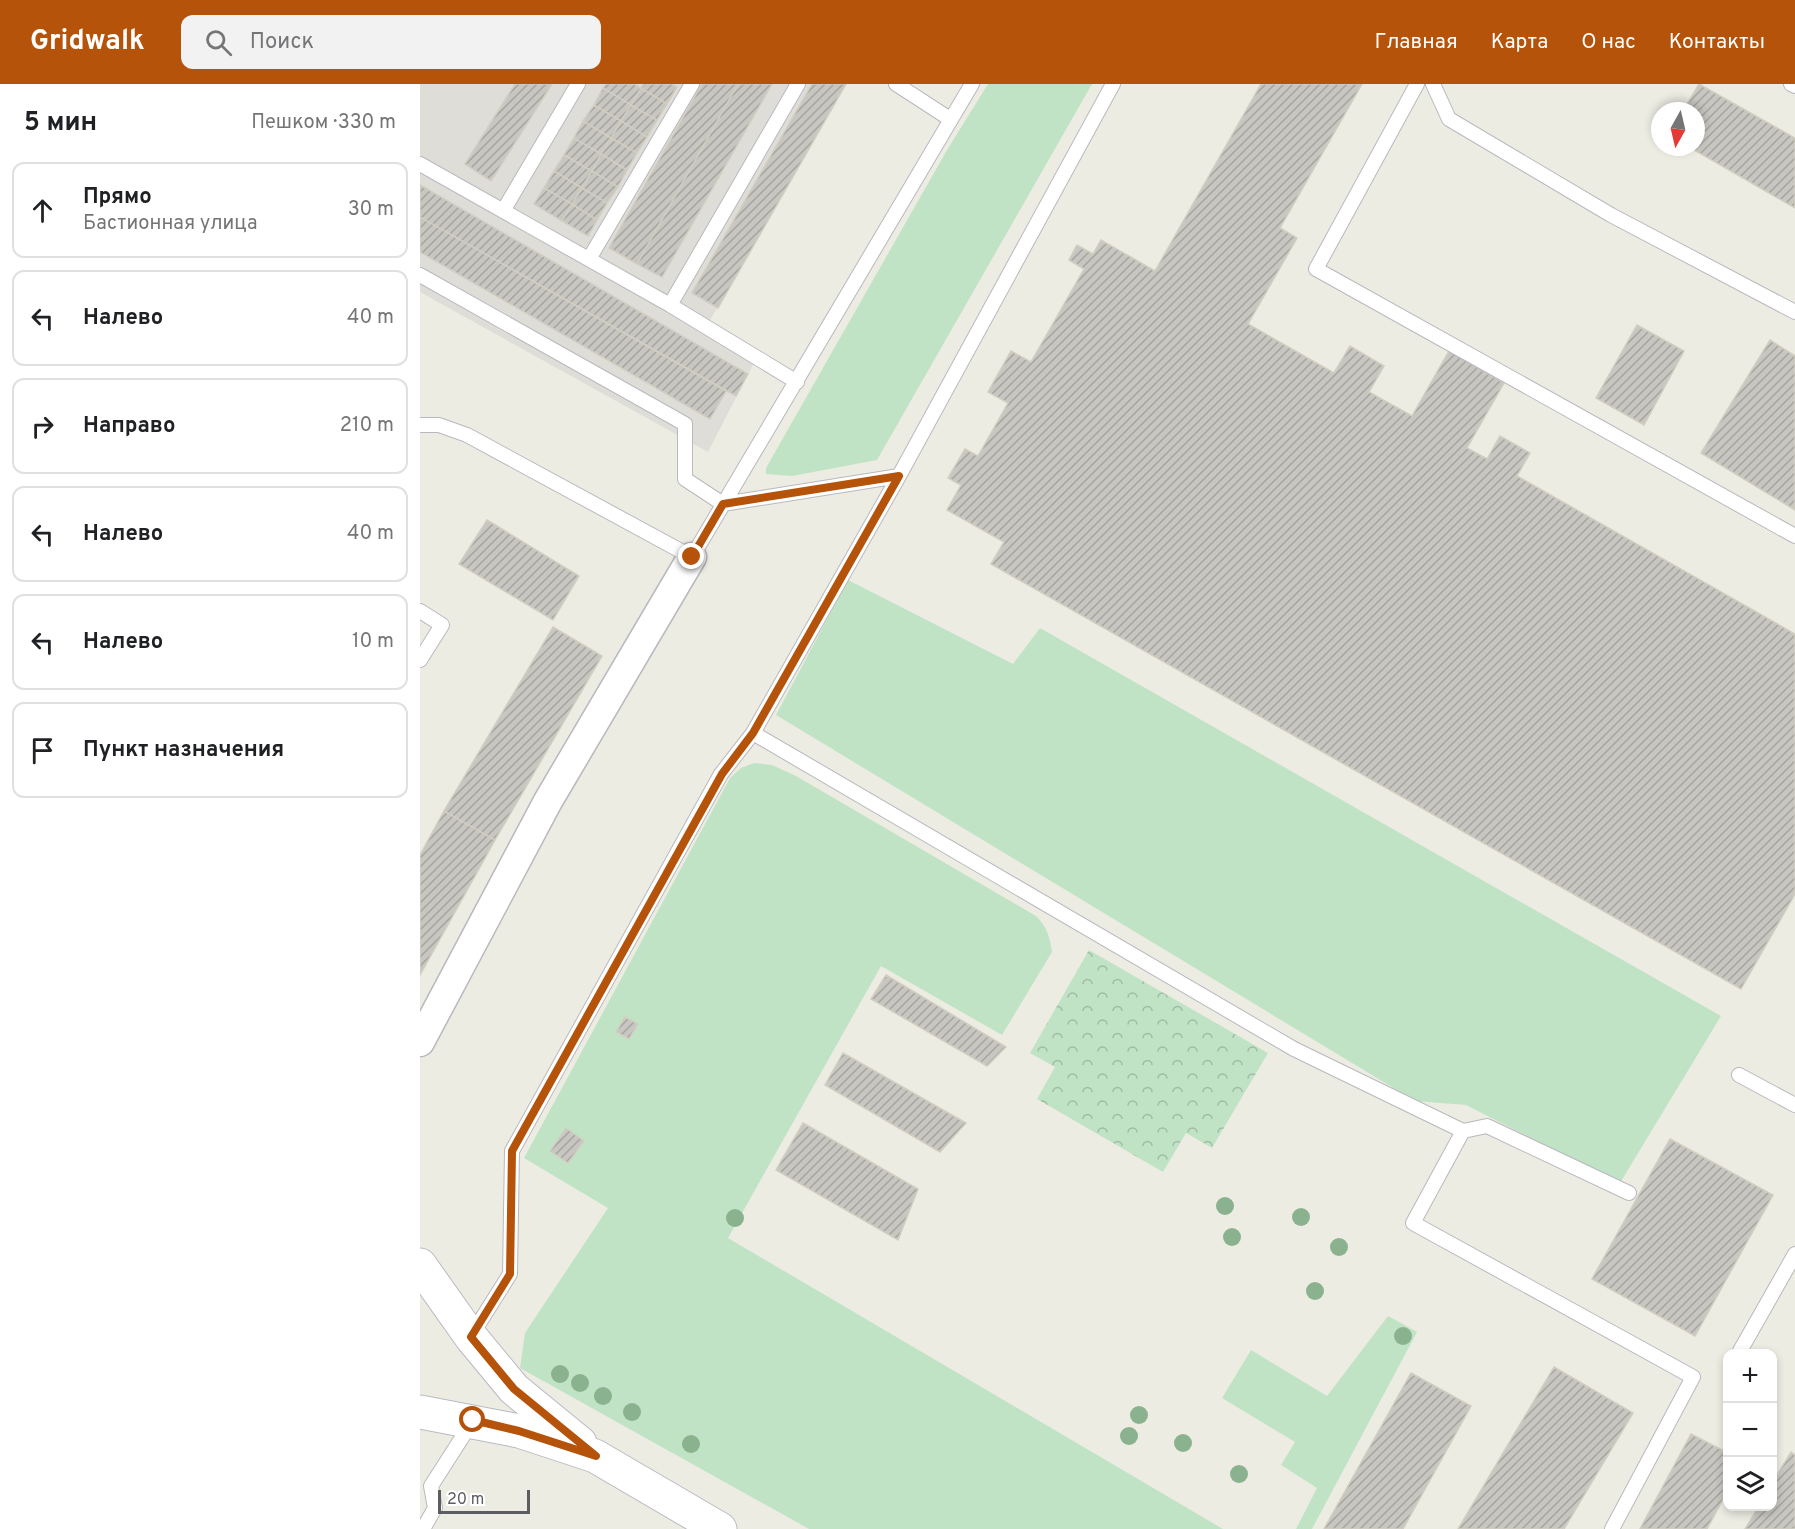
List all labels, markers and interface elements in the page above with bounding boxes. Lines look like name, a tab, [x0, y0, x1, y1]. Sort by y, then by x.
search box	[181, 15, 601, 69]
text: Gridwalk	[30, 24, 145, 60]
icon: search	[202, 26, 235, 59]
text: Поиск	[250, 29, 314, 56]
text: Главная	[1374, 29, 1458, 56]
text: Карта	[1491, 29, 1548, 56]
text: О нас	[1581, 29, 1636, 56]
text: Контакты	[1669, 29, 1765, 56]
north arrow	[1651, 102, 1705, 156]
text: 5 мин	[24, 107, 97, 140]
text: Пешком · 330 m	[251, 110, 396, 136]
text: Прямо	[83, 184, 152, 211]
icon: ahead	[26, 194, 59, 227]
text: 30 m	[348, 197, 394, 223]
text: Бастионная улица	[83, 211, 257, 237]
icon: left	[26, 302, 59, 335]
text: Налево	[83, 305, 163, 332]
text: 40 m	[347, 305, 394, 331]
icon: right	[26, 410, 59, 443]
text: Направо	[83, 413, 175, 440]
text: 210 m	[340, 413, 394, 439]
icon: left	[26, 518, 59, 551]
text: Налево	[83, 521, 163, 548]
text: 40 m	[347, 521, 394, 547]
route end	[678, 543, 704, 569]
icon: left	[26, 626, 59, 659]
text: Налево	[83, 629, 163, 656]
text: 10 m	[352, 629, 394, 655]
icon: arrive	[26, 734, 59, 767]
text: Пункт назначения	[83, 737, 284, 764]
map controls	[1723, 1349, 1777, 1511]
button: +	[1723, 1349, 1777, 1403]
button: −	[1723, 1403, 1777, 1457]
route start	[459, 1406, 485, 1432]
button: layers	[1723, 1457, 1777, 1511]
scale bar	[438, 1487, 530, 1514]
text: 20 m	[447, 1490, 484, 1510]

